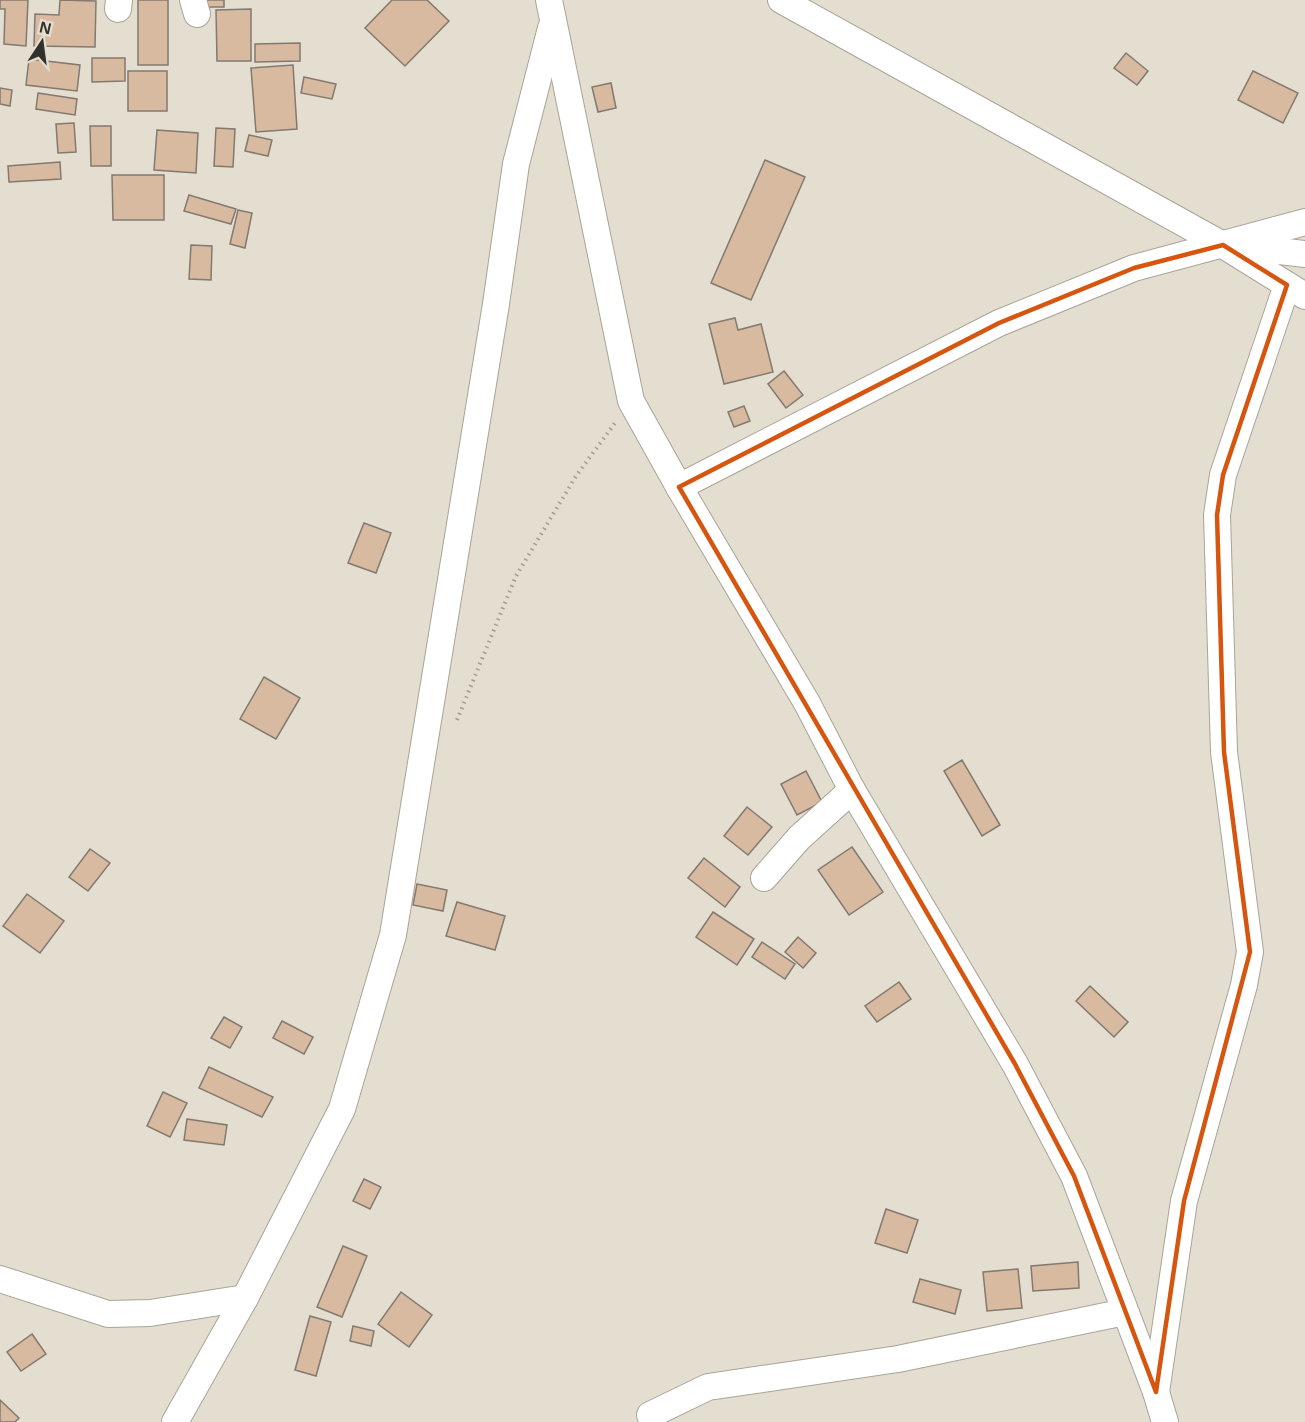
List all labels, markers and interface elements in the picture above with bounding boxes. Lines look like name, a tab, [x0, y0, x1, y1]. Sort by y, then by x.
north arrow	[12, 12, 72, 72]
text: N	[38, 18, 53, 37]

